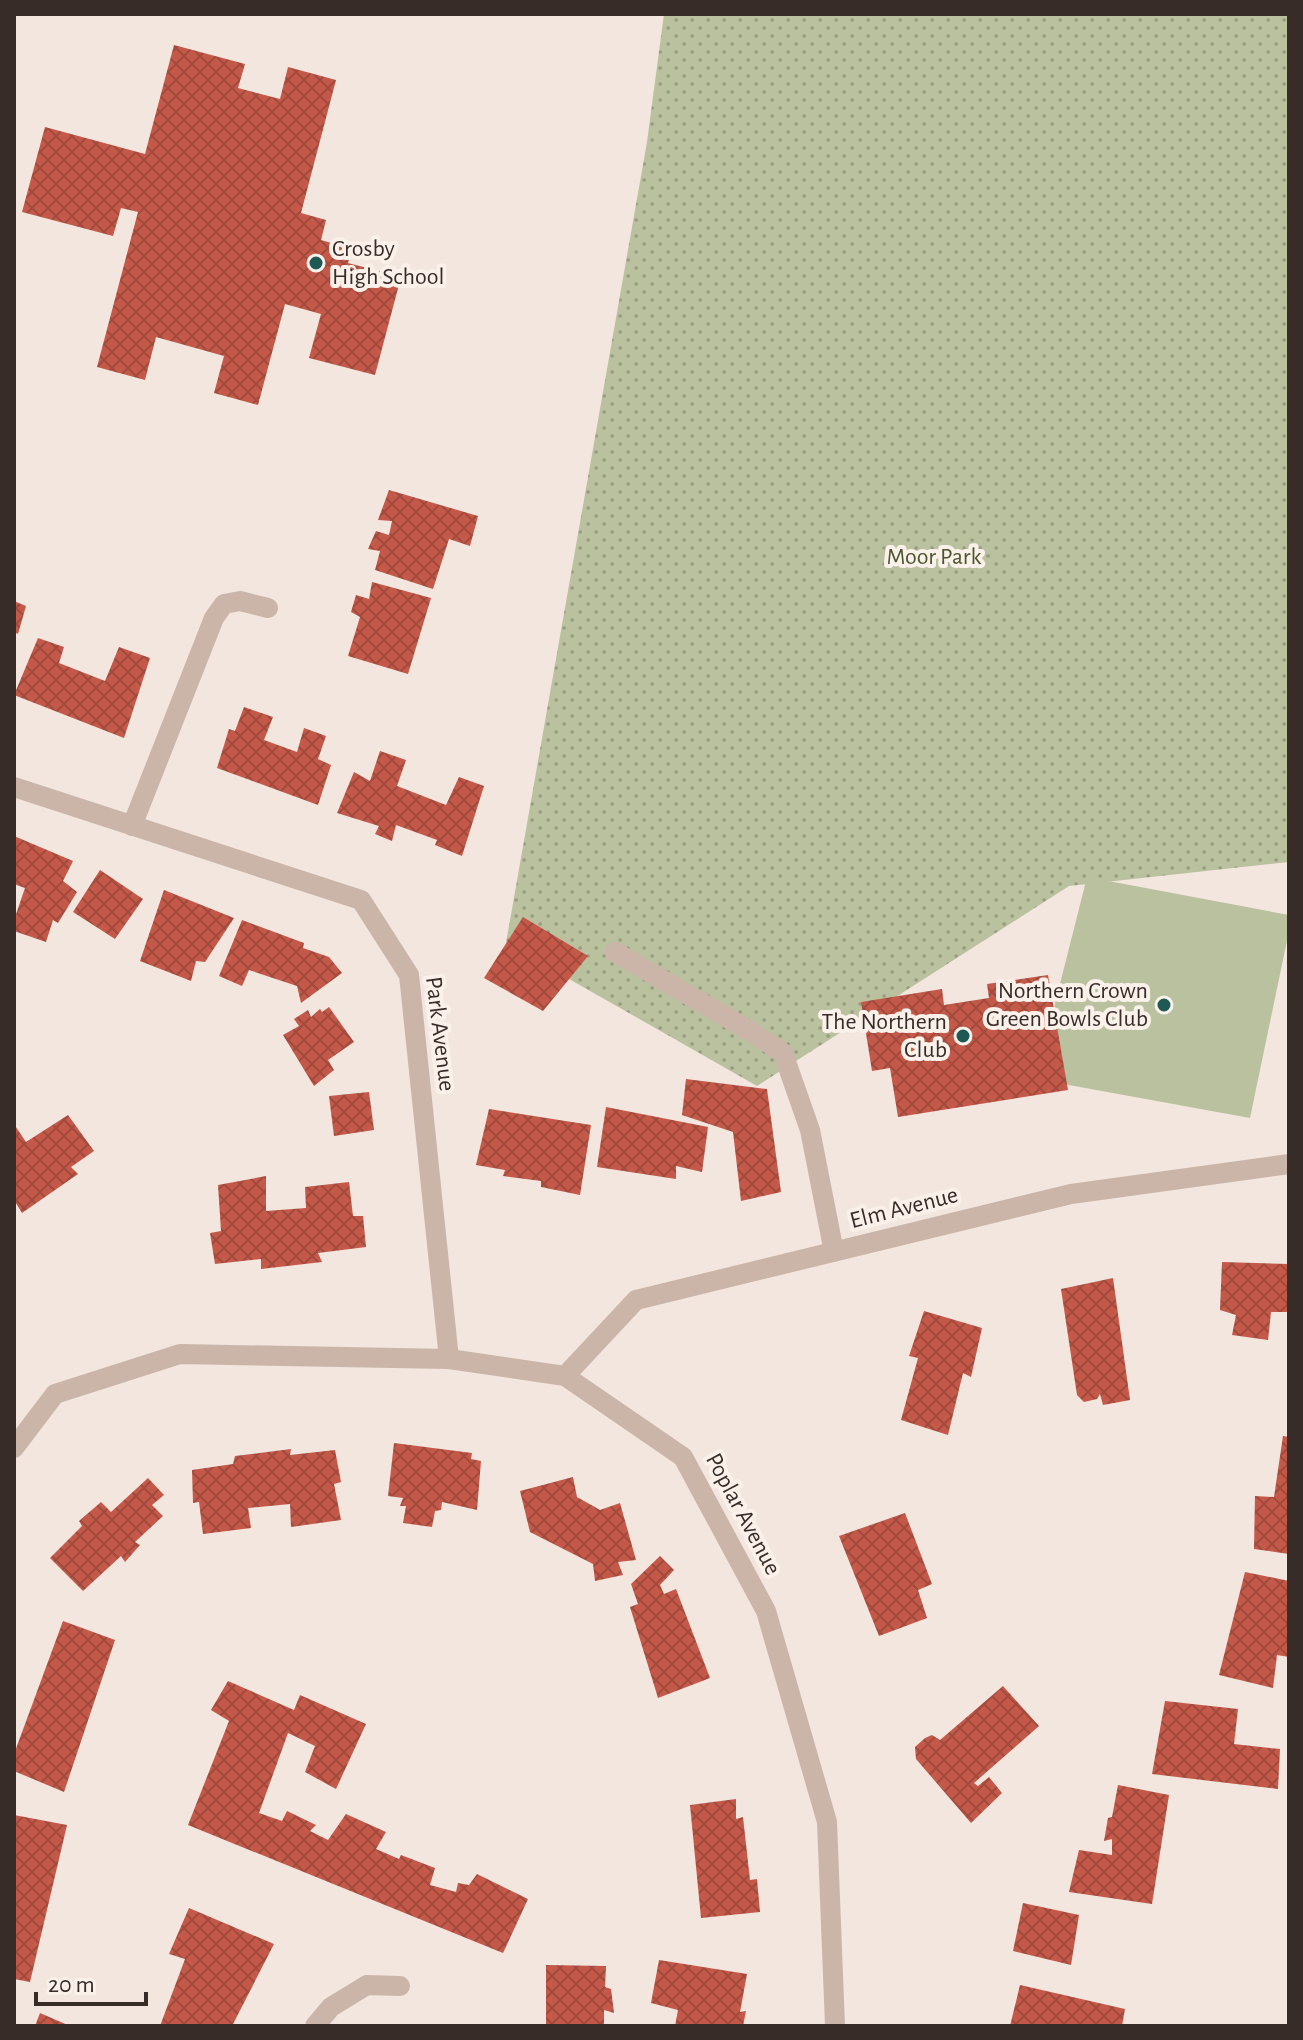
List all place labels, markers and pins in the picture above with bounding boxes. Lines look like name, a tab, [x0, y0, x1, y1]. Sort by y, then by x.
place label: Crosby High School	[332, 237, 444, 289]
marker: Crosby High School	[307, 254, 325, 272]
place label: Northern Crown Green Bowls Club	[986, 979, 1148, 1031]
marker: Northern Crown Green Bowls Club	[1155, 996, 1173, 1014]
place label: The Northern Club	[821, 1010, 947, 1062]
marker: The Northern Club	[954, 1027, 972, 1045]

